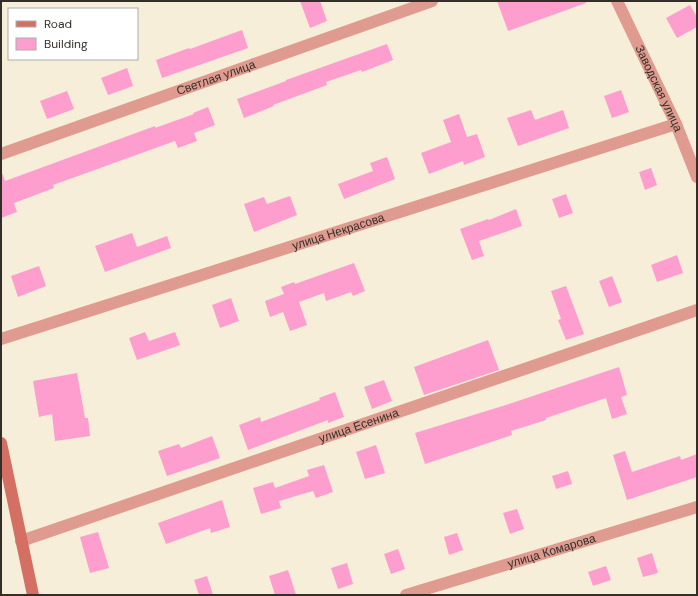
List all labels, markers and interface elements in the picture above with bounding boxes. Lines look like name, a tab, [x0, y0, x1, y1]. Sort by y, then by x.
legend	[8, 8, 138, 60]
text: Road	[44, 16, 72, 32]
text: Building	[44, 36, 88, 52]
street label: Заводская улица	[631, 42, 686, 135]
street label: Светлая улица	[174, 56, 258, 99]
street label: улица Некрасова	[290, 209, 387, 254]
street label: улица Есенина	[317, 404, 401, 447]
street label: улица Комарова	[506, 530, 598, 572]

